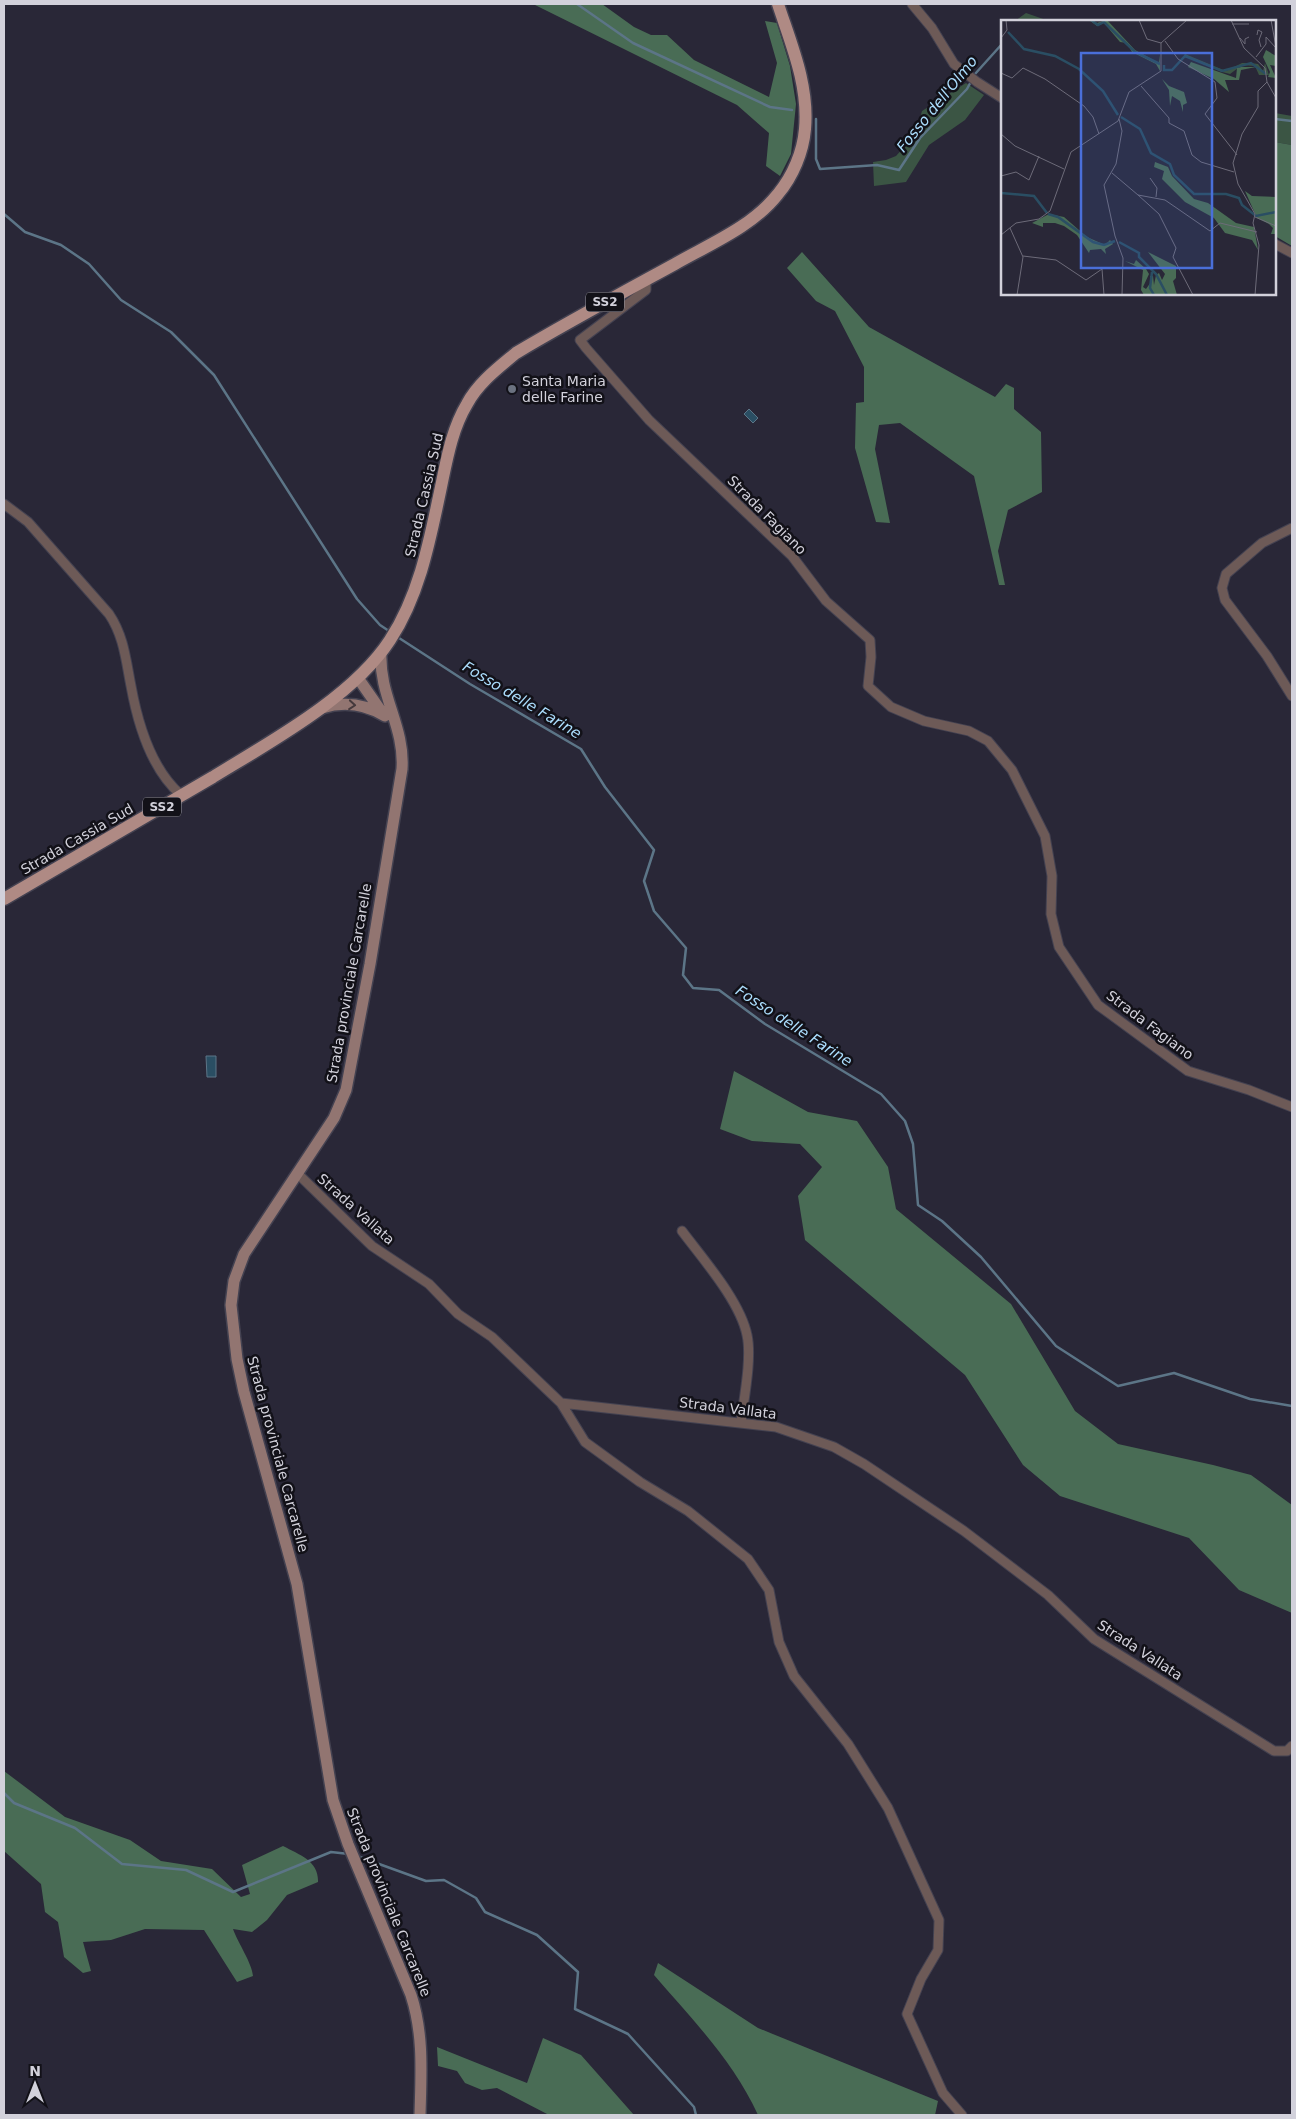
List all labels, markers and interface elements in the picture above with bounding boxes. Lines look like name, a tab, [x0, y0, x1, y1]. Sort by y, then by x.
inset map	[1001, 20, 1276, 295]
water label: Fosso dell'Olmo	[893, 52, 981, 156]
road number: SS2	[586, 292, 624, 312]
place label: Santa Maria delle Farine	[522, 373, 606, 405]
marker: Santa Maria delle Farine	[506, 383, 518, 395]
street label: Strada Cassia Sud	[402, 431, 446, 559]
street label: Strada Fagiano	[724, 472, 810, 558]
water label: Fosso delle Farine	[459, 657, 585, 743]
one-way arrow	[348, 699, 356, 710]
road number: SS2	[143, 798, 181, 816]
street label: Strada Cassia Sud	[18, 800, 136, 878]
street label: Strada provinciale Carcarelle	[324, 882, 374, 1084]
water label: Fosso delle Farine	[732, 982, 856, 1070]
street label: Strada Fagiano	[1103, 987, 1197, 1063]
street label: Strada Vallata	[314, 1170, 398, 1248]
street label: Strada provinciale Carcarelle	[244, 1354, 312, 1554]
street label: Strada Vallata	[678, 1394, 778, 1422]
street label: Strada Vallata	[1094, 1617, 1186, 1683]
street label: Strada provinciale Carcarelle	[344, 1805, 434, 1999]
north arrow	[10, 2059, 60, 2109]
text: N	[29, 2063, 41, 2079]

